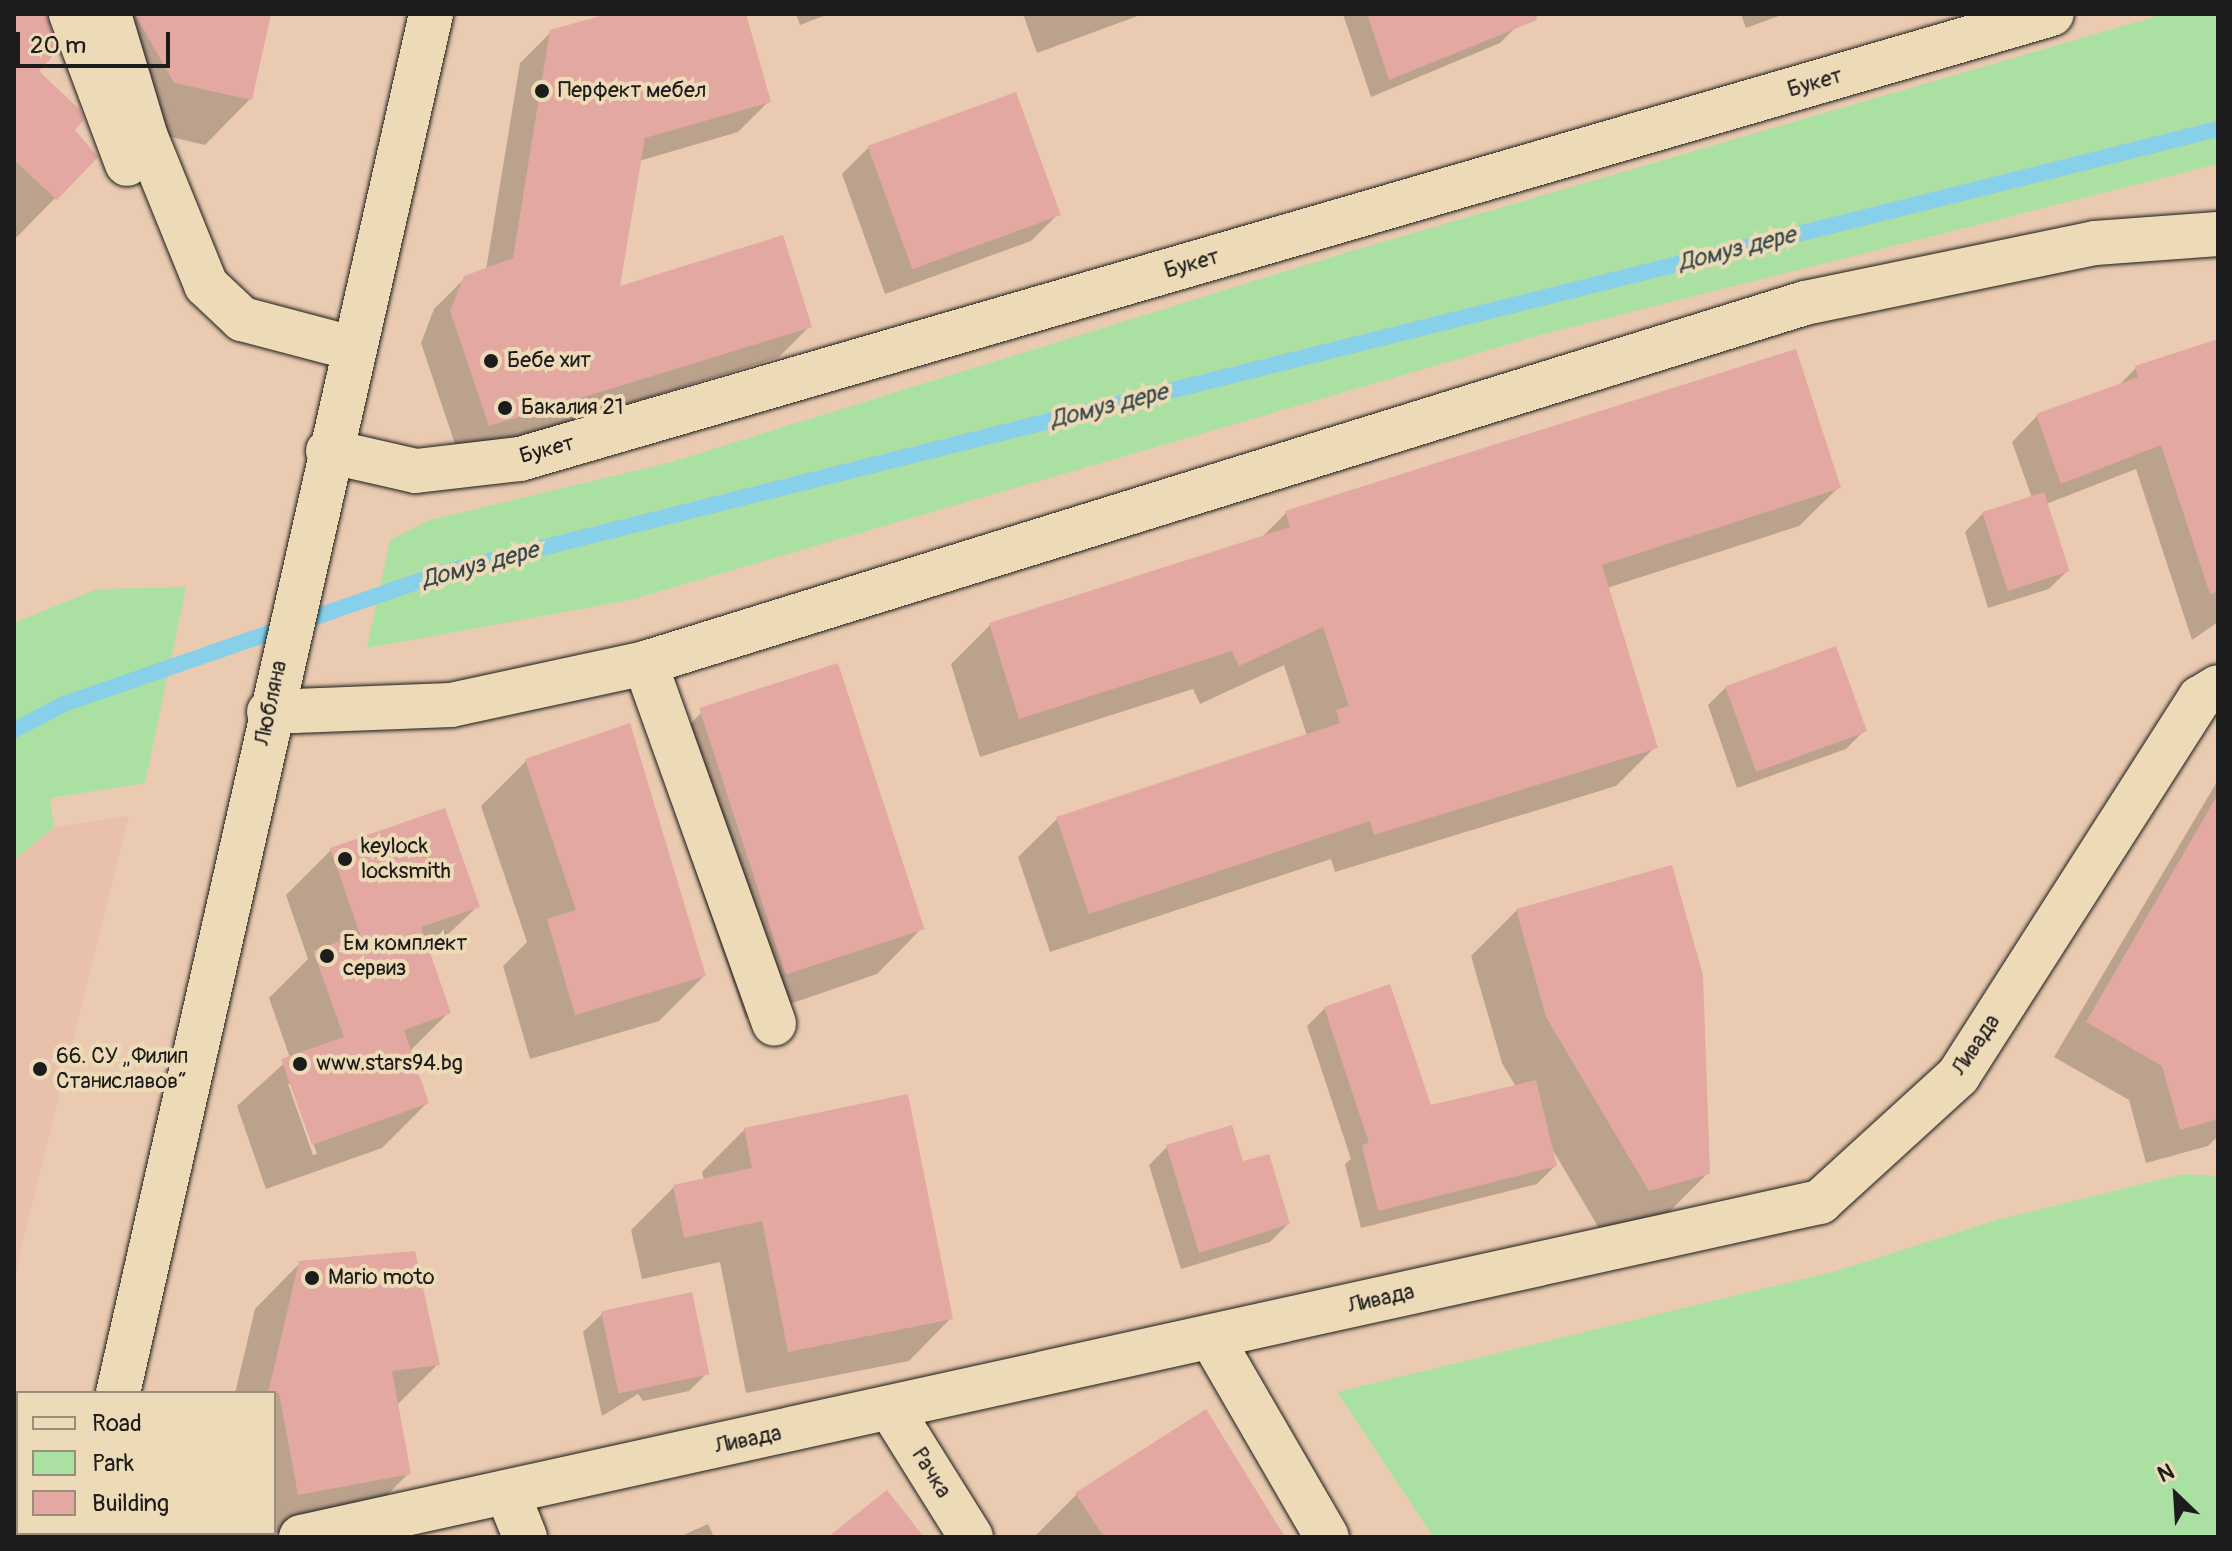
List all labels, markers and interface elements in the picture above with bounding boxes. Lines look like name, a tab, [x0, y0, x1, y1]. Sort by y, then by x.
scale bar	[20, 16, 174, 66]
text: 20 m	[30, 31, 86, 60]
street label: Букет	[1785, 63, 1845, 103]
place label: Перфект мебел	[558, 78, 706, 104]
marker: Перфект мебел	[533, 82, 551, 100]
water label: Домуз дере	[1676, 221, 1798, 277]
street label: Букет	[1162, 244, 1222, 284]
place label: Бебе хит	[507, 348, 591, 374]
marker: Бебе хит	[482, 352, 500, 370]
water label: Домуз дере	[1048, 378, 1170, 434]
place label: Бакалия 21	[521, 395, 623, 421]
marker: Бакалия 21	[496, 399, 514, 417]
street label: Букет	[517, 430, 577, 470]
water label: Домуз дере	[419, 536, 541, 594]
street label: Любляна	[249, 658, 293, 748]
place label: keylock locksmith	[361, 833, 451, 884]
marker: keylock locksmith	[336, 850, 354, 868]
place label: Ем комплект сервиз	[343, 930, 467, 982]
marker: Ем комплект сервиз	[318, 947, 336, 965]
street label: Ливада	[1946, 1010, 2006, 1080]
place label: 66. СУ „Филип Станиславов“	[56, 1043, 189, 1094]
place label: www.stars94.bg	[316, 1051, 463, 1077]
marker: www.stars94.bg	[291, 1055, 309, 1073]
marker: 66. СУ „Филип Станиславов“	[31, 1060, 49, 1078]
place label: Mario moto	[328, 1265, 434, 1291]
marker: Mario moto	[303, 1269, 321, 1287]
street label: Ливада	[1345, 1279, 1417, 1319]
legend	[16, 1391, 276, 1535]
text: Road	[92, 1409, 142, 1438]
street label: Ливада	[712, 1420, 784, 1460]
street label: Рачка	[906, 1443, 956, 1503]
text: Park	[92, 1449, 134, 1478]
north arrow	[2136, 1455, 2216, 1535]
text: N	[2153, 1457, 2179, 1489]
text: Building	[92, 1489, 169, 1518]

